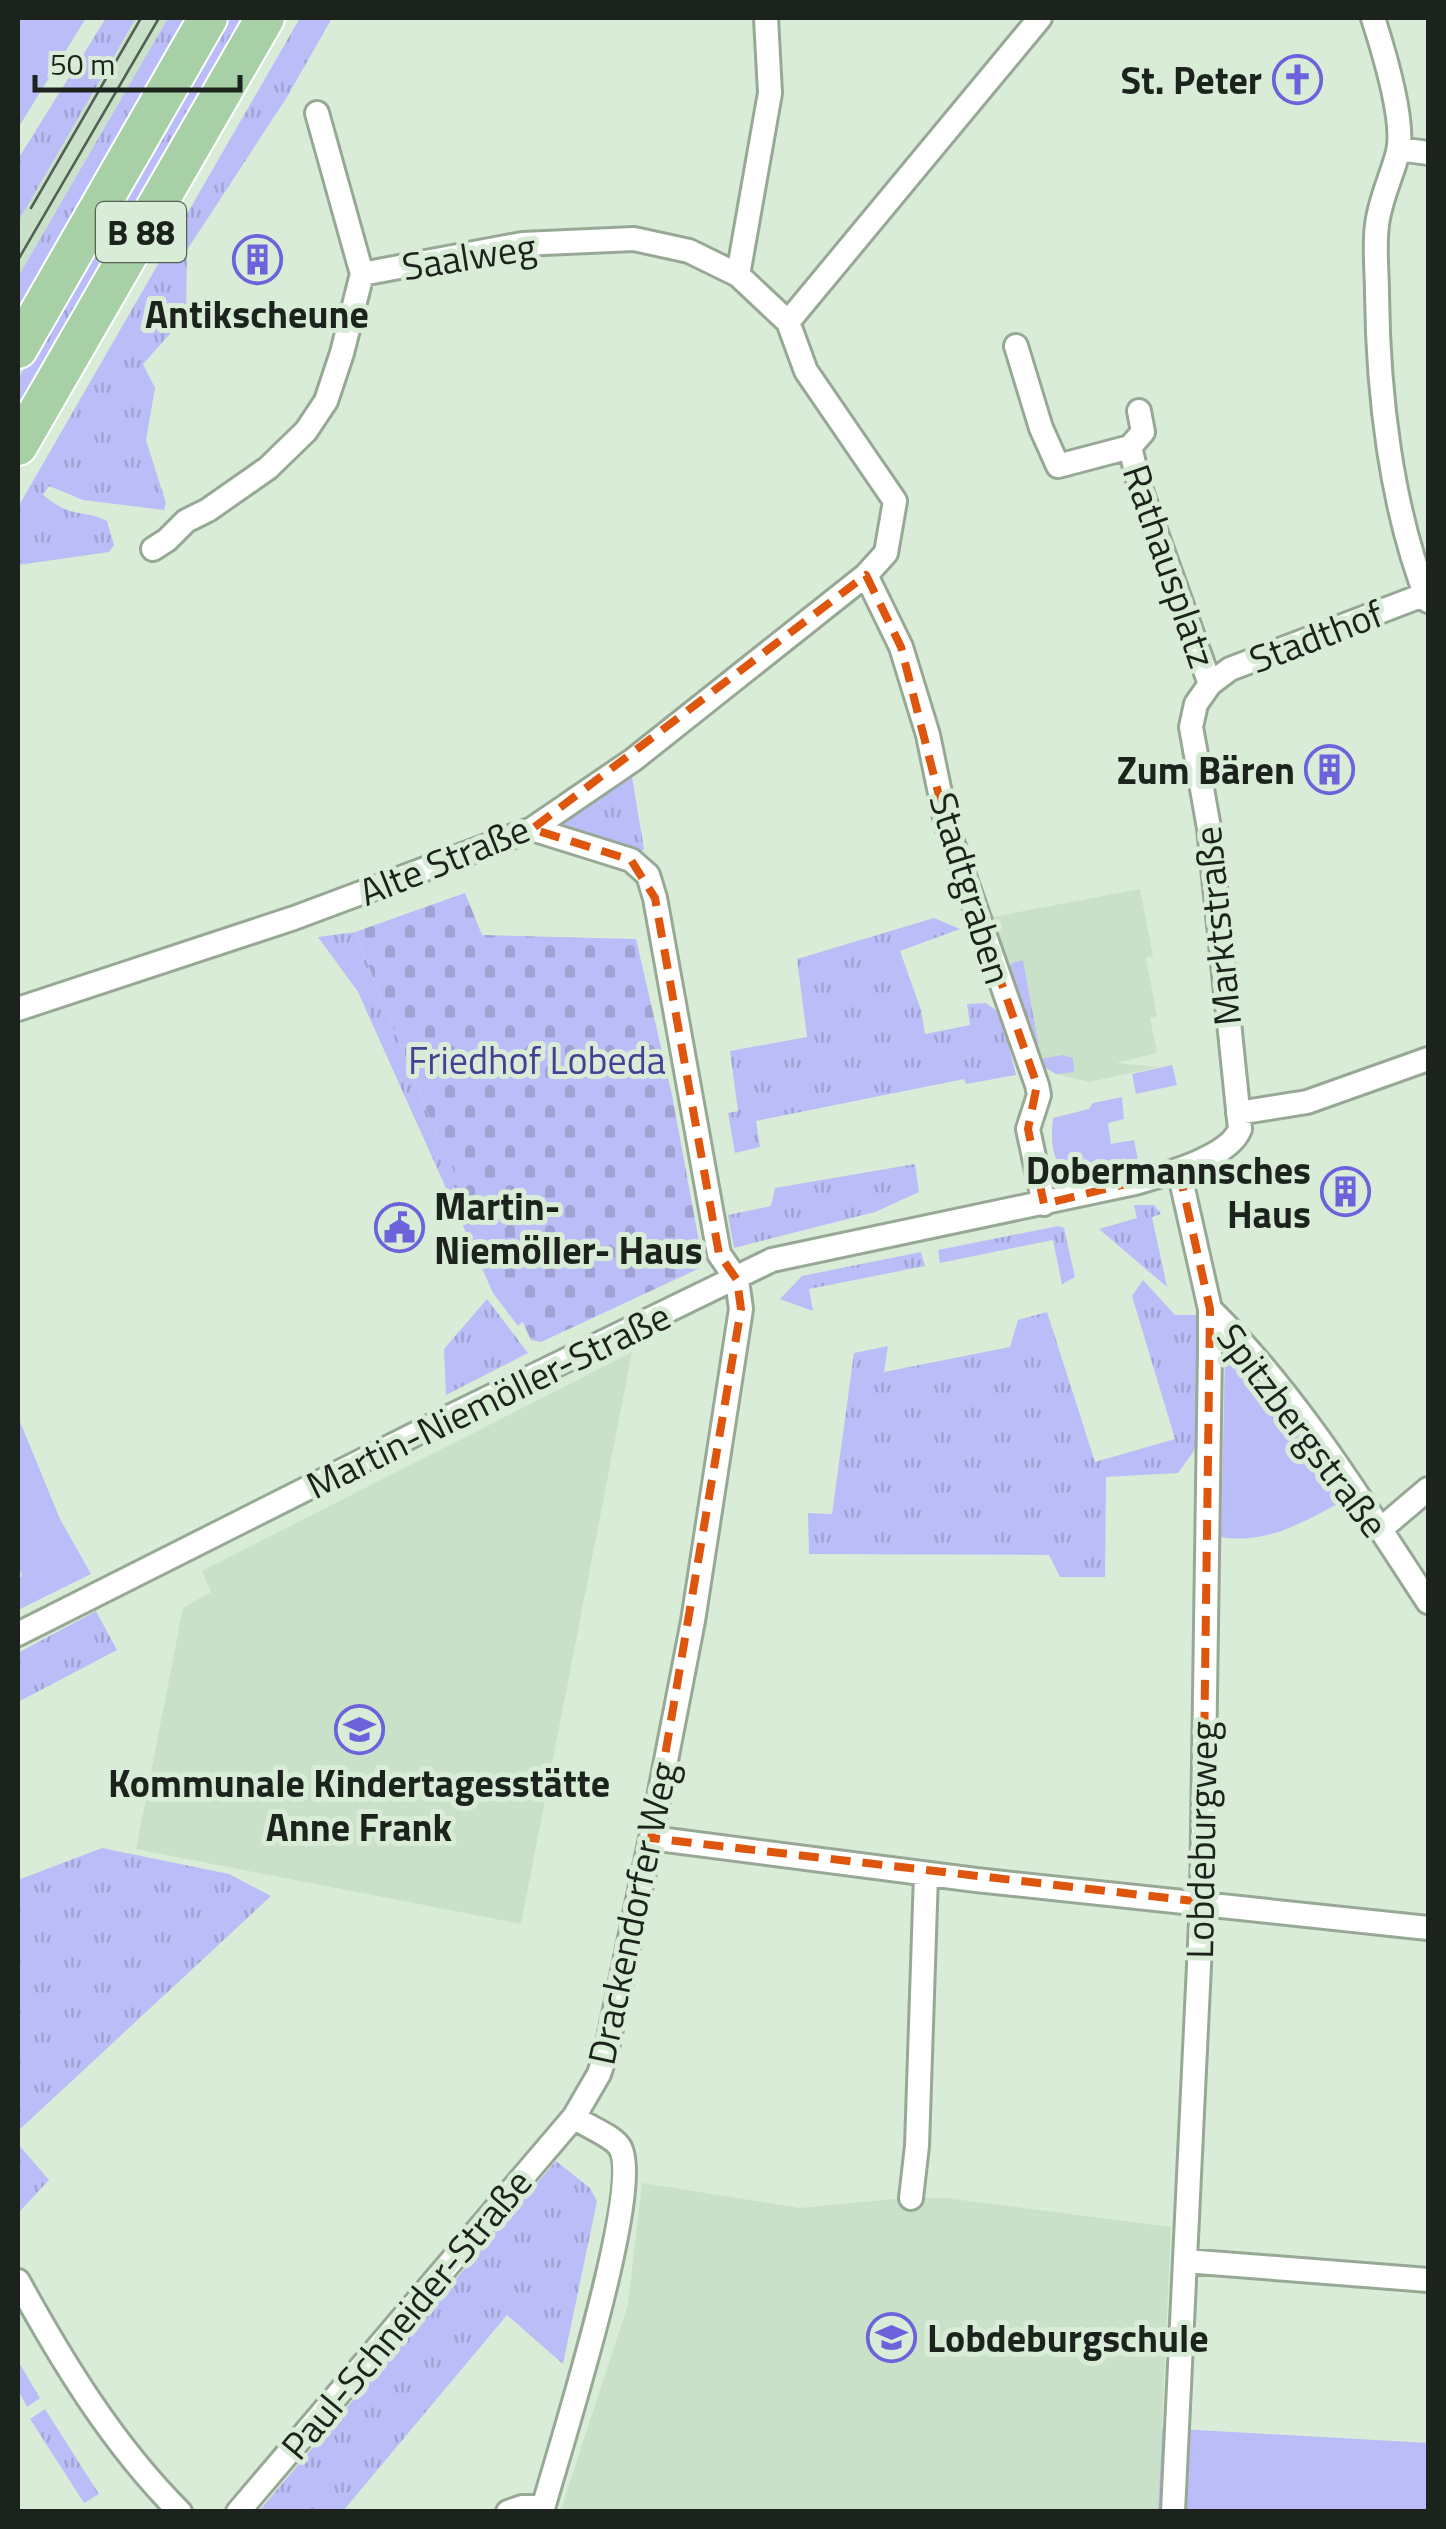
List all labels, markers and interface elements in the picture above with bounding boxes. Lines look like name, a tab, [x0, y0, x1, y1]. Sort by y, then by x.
scale bar	[35, 30, 240, 92]
text: 50 m	[50, 41, 115, 87]
place label: St. Peter	[1120, 51, 1262, 109]
church icon: St. Peter	[1271, 54, 1323, 106]
road number: B 88	[96, 202, 186, 262]
street label: Saalweg	[398, 217, 540, 295]
building icon: Antikscheune	[231, 234, 283, 286]
place label: Antikscheune	[145, 285, 369, 343]
street label: Rathausplatz	[1108, 457, 1232, 675]
street label: Stadthof	[1241, 584, 1392, 688]
place label: Zum Bären	[1117, 741, 1295, 799]
building icon: Zum Bären	[1304, 744, 1356, 796]
street label: Stadtgraben	[914, 785, 1028, 991]
street label: Alte Straße	[350, 800, 538, 920]
street label: Marktstraße	[1178, 824, 1256, 1028]
park label: Friedhof Lobeda	[408, 1031, 666, 1089]
place label: Dobermannsches Haus	[1026, 1141, 1311, 1243]
building icon: Dobermannsches Haus	[1320, 1166, 1372, 1218]
place label: Martin- Niemöller- Haus	[434, 1177, 703, 1279]
public building icon: Martin- Niemöller- Haus	[373, 1202, 425, 1254]
street label: Martin-Niemöller-Straße	[296, 1287, 680, 1513]
street label: Spitzbergstraße	[1203, 1311, 1403, 1549]
school or university icon: Kommunale Kindertagesstätte Anne Frank	[333, 1703, 385, 1755]
street label: Lobdeburgweg	[1170, 1721, 1232, 1959]
place label: Kommunale Kindertagesstätte Anne Frank	[108, 1754, 610, 1856]
street label: Drackendorfer Weg	[572, 1756, 692, 2070]
street label: Paul-Schneider-Straße	[267, 2156, 545, 2472]
place label: Lobdeburgschule	[927, 2309, 1209, 2367]
school or university icon: Lobdeburgschule	[866, 2312, 918, 2364]

